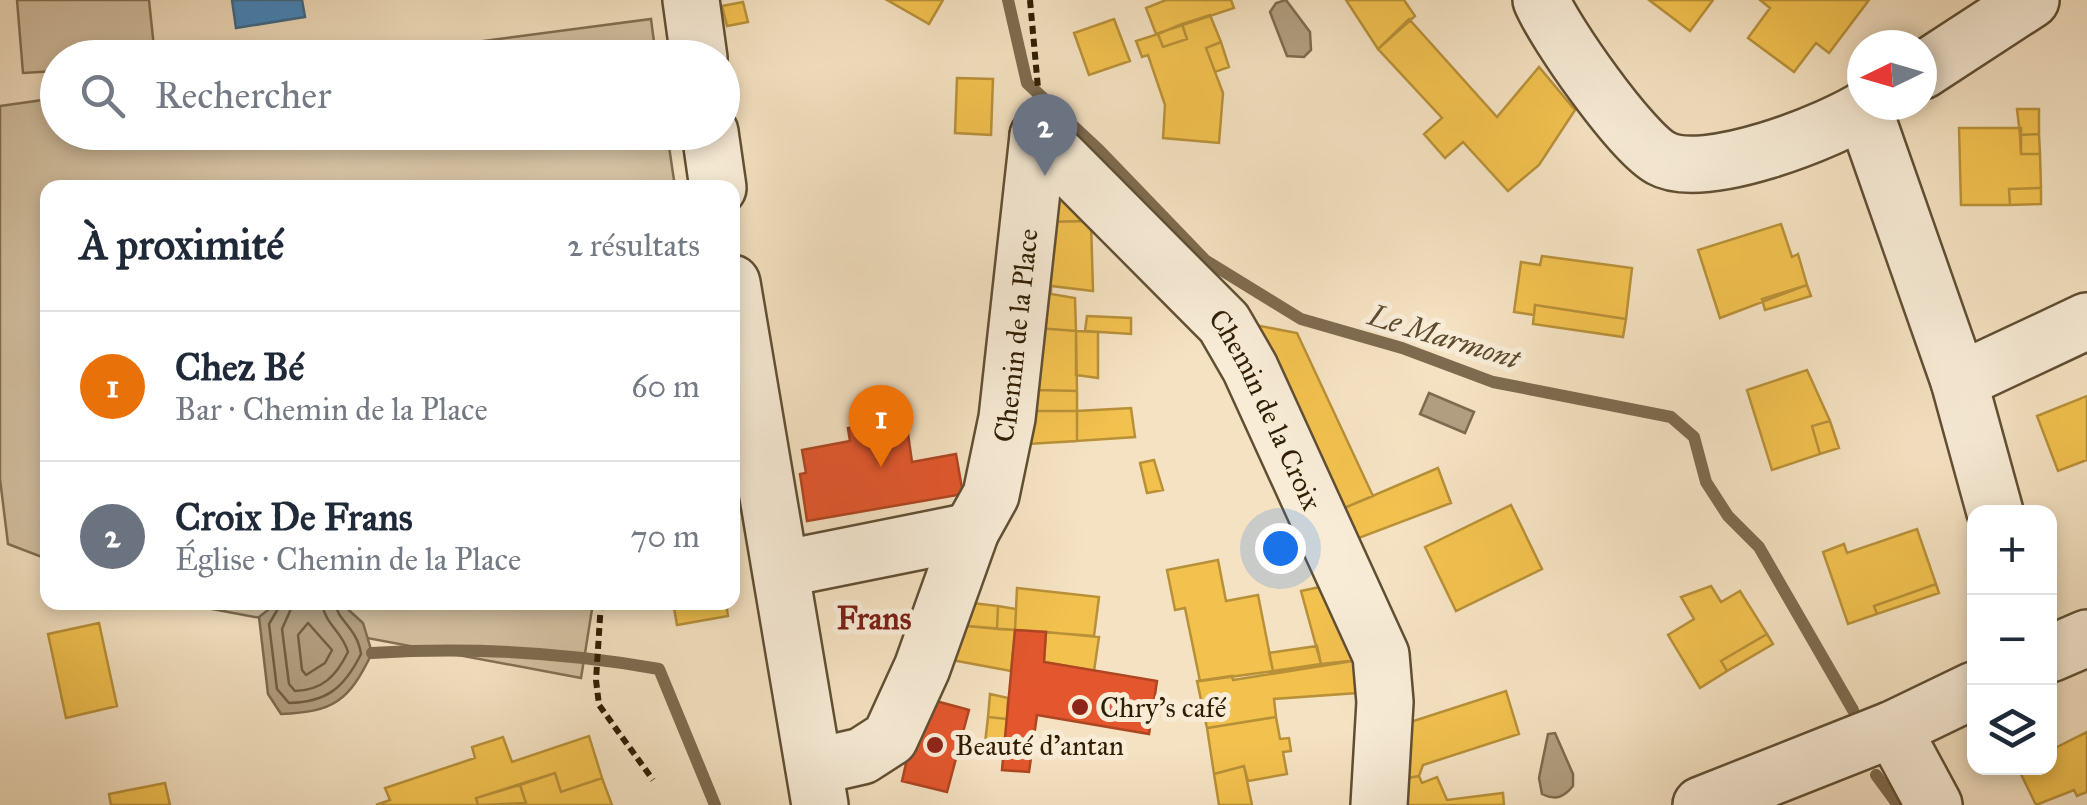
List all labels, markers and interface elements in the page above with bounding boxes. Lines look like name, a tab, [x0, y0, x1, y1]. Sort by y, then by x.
north arrow	[1847, 30, 1937, 120]
search box	[40, 40, 740, 150]
icon: search	[75, 68, 130, 123]
text: Rechercher	[155, 72, 331, 118]
pin: 2	[1012, 94, 1078, 176]
text: À proximité	[80, 219, 284, 271]
text: 2 résultats	[567, 226, 700, 265]
street label: Chemin de la Place	[985, 227, 1045, 445]
water label: Le Marmont	[1362, 296, 1525, 378]
street label: Chemin de la Croix	[1202, 301, 1330, 516]
text: Chez Bé	[175, 344, 304, 390]
text: 1	[106, 367, 119, 406]
text: 60 m	[631, 367, 700, 406]
pin: 1	[848, 384, 914, 467]
text: Bar · Chemin de la Place	[175, 390, 488, 429]
text: Croix De Frans	[175, 494, 413, 540]
map controls	[1967, 505, 2057, 775]
button: +	[1967, 505, 2057, 595]
text: 2	[105, 517, 120, 556]
text: 70 m	[631, 517, 700, 556]
your location	[1255, 523, 1306, 574]
text: Église · Chemin de la Place	[175, 540, 521, 579]
button: −	[1967, 595, 2057, 685]
district label: Frans	[837, 599, 912, 638]
button: layers	[1967, 685, 2057, 775]
place label: Chry's café	[1100, 690, 1227, 725]
marker: Chry's café	[1069, 696, 1091, 718]
place label: Beauté d'antan	[955, 728, 1124, 763]
marker: Beauté d'antan	[924, 734, 946, 756]

